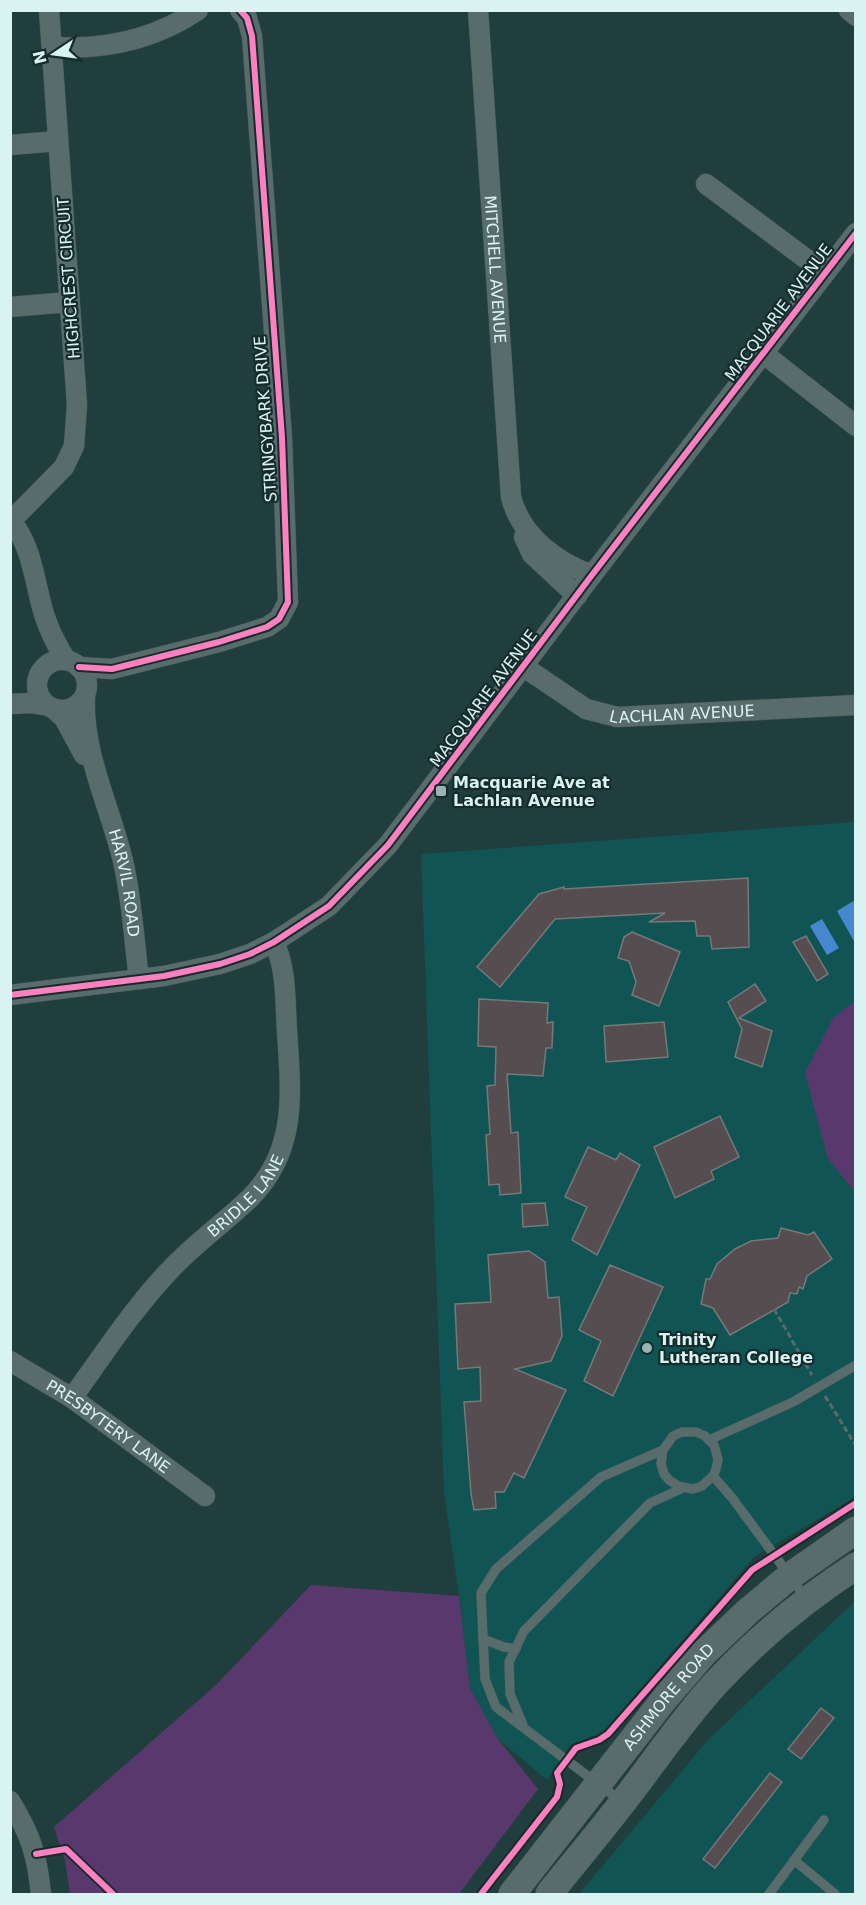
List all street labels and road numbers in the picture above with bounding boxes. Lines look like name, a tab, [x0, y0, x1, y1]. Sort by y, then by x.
street label: MITCHELL AVENUE	[481, 195, 510, 344]
street label: HIGHCREST CIRCUIT	[53, 196, 84, 360]
street label: MACQUARIE AVENUE	[721, 240, 836, 385]
street label: STRINGYBARK DRIVE	[250, 335, 281, 503]
street label: MACQUARIE AVENUE	[426, 626, 541, 771]
street label: LACHLAN AVENUE	[607, 701, 755, 727]
street label: HARVIL ROAD	[105, 827, 143, 938]
street label: BRIDLE LANE	[204, 1152, 288, 1241]
street label: PRESBYTERY LANE	[43, 1376, 174, 1477]
street label: ASHMORE ROAD	[619, 1640, 718, 1754]

